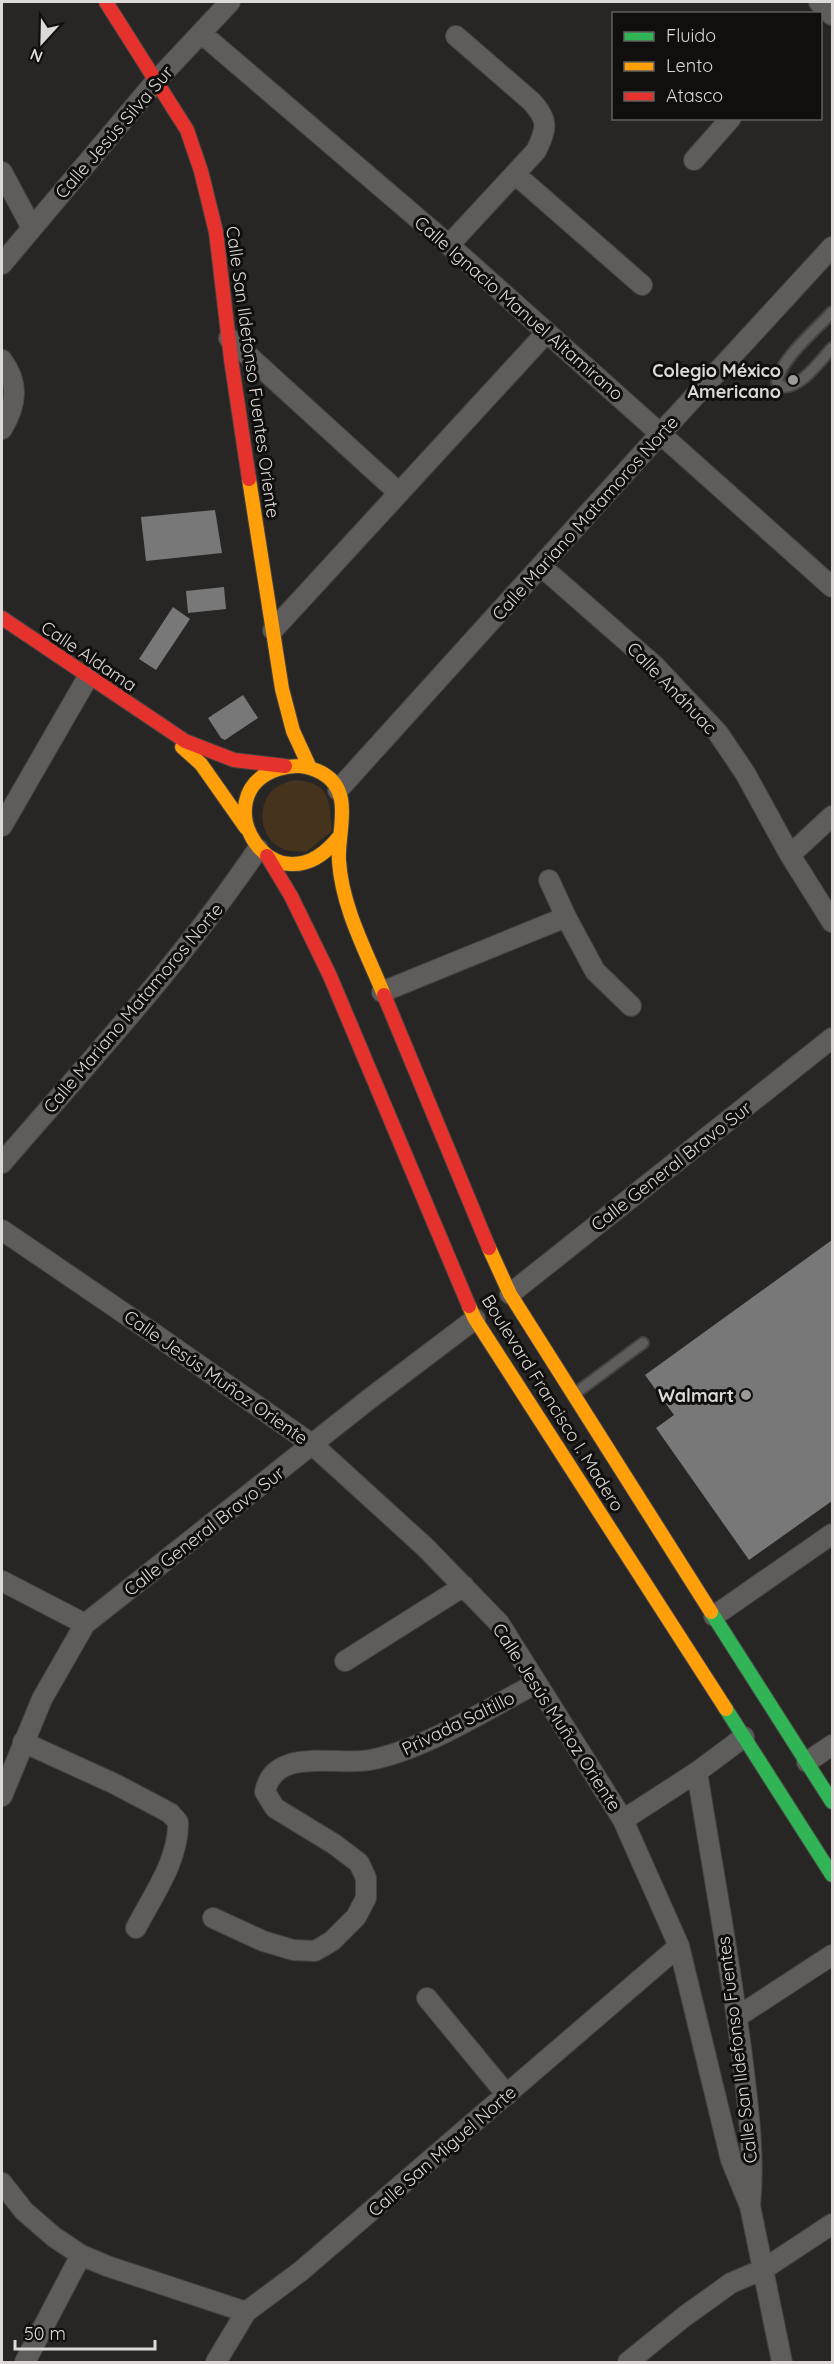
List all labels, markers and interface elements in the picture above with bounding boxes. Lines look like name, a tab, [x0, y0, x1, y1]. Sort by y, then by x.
north arrow	[12, 12, 72, 72]
legend	[612, 12, 822, 120]
text: Fluido	[666, 24, 716, 47]
text: N	[27, 44, 46, 67]
text: Lento	[666, 54, 713, 77]
street label: Calle Jesús Silva Sur	[50, 61, 178, 203]
text: Atasco	[666, 84, 723, 107]
street label: Calle Ignacio Manuel Altamirano	[410, 211, 628, 405]
street label: Calle San Ildefonso Fuentes Oriente	[221, 225, 285, 519]
place label: Colegio México Americano	[652, 359, 781, 403]
marker: Colegio México Americano	[786, 373, 800, 387]
street label: Calle Mariano Matamoros Norte	[487, 411, 683, 625]
street label: Calle Aldama	[37, 616, 141, 696]
street label: Calle Anáhuac	[622, 637, 722, 739]
street label: Calle Mariano Matamoros Norte	[38, 898, 228, 1118]
street label: Calle General Bravo Sur	[586, 1096, 756, 1236]
street label: Boulevard Francisco I. Madero	[477, 1290, 629, 1516]
street label: Calle Jesús Muñoz Oriente	[120, 1305, 312, 1449]
place label: Walmart	[658, 1384, 734, 1407]
marker: Walmart	[739, 1388, 753, 1402]
street label: Calle General Bravo Sur	[119, 1461, 289, 1601]
street label: Calle Jesús Muñoz Oriente	[488, 1619, 626, 1815]
street label: Privada Saltillo	[398, 1686, 518, 1760]
street label: Calle San Ildefonso Fuentes	[712, 1935, 762, 2165]
street label: Calle San Miguel Norte	[363, 2080, 521, 2222]
scale bar	[15, 2313, 154, 2351]
text: 50 m	[24, 2322, 66, 2345]

